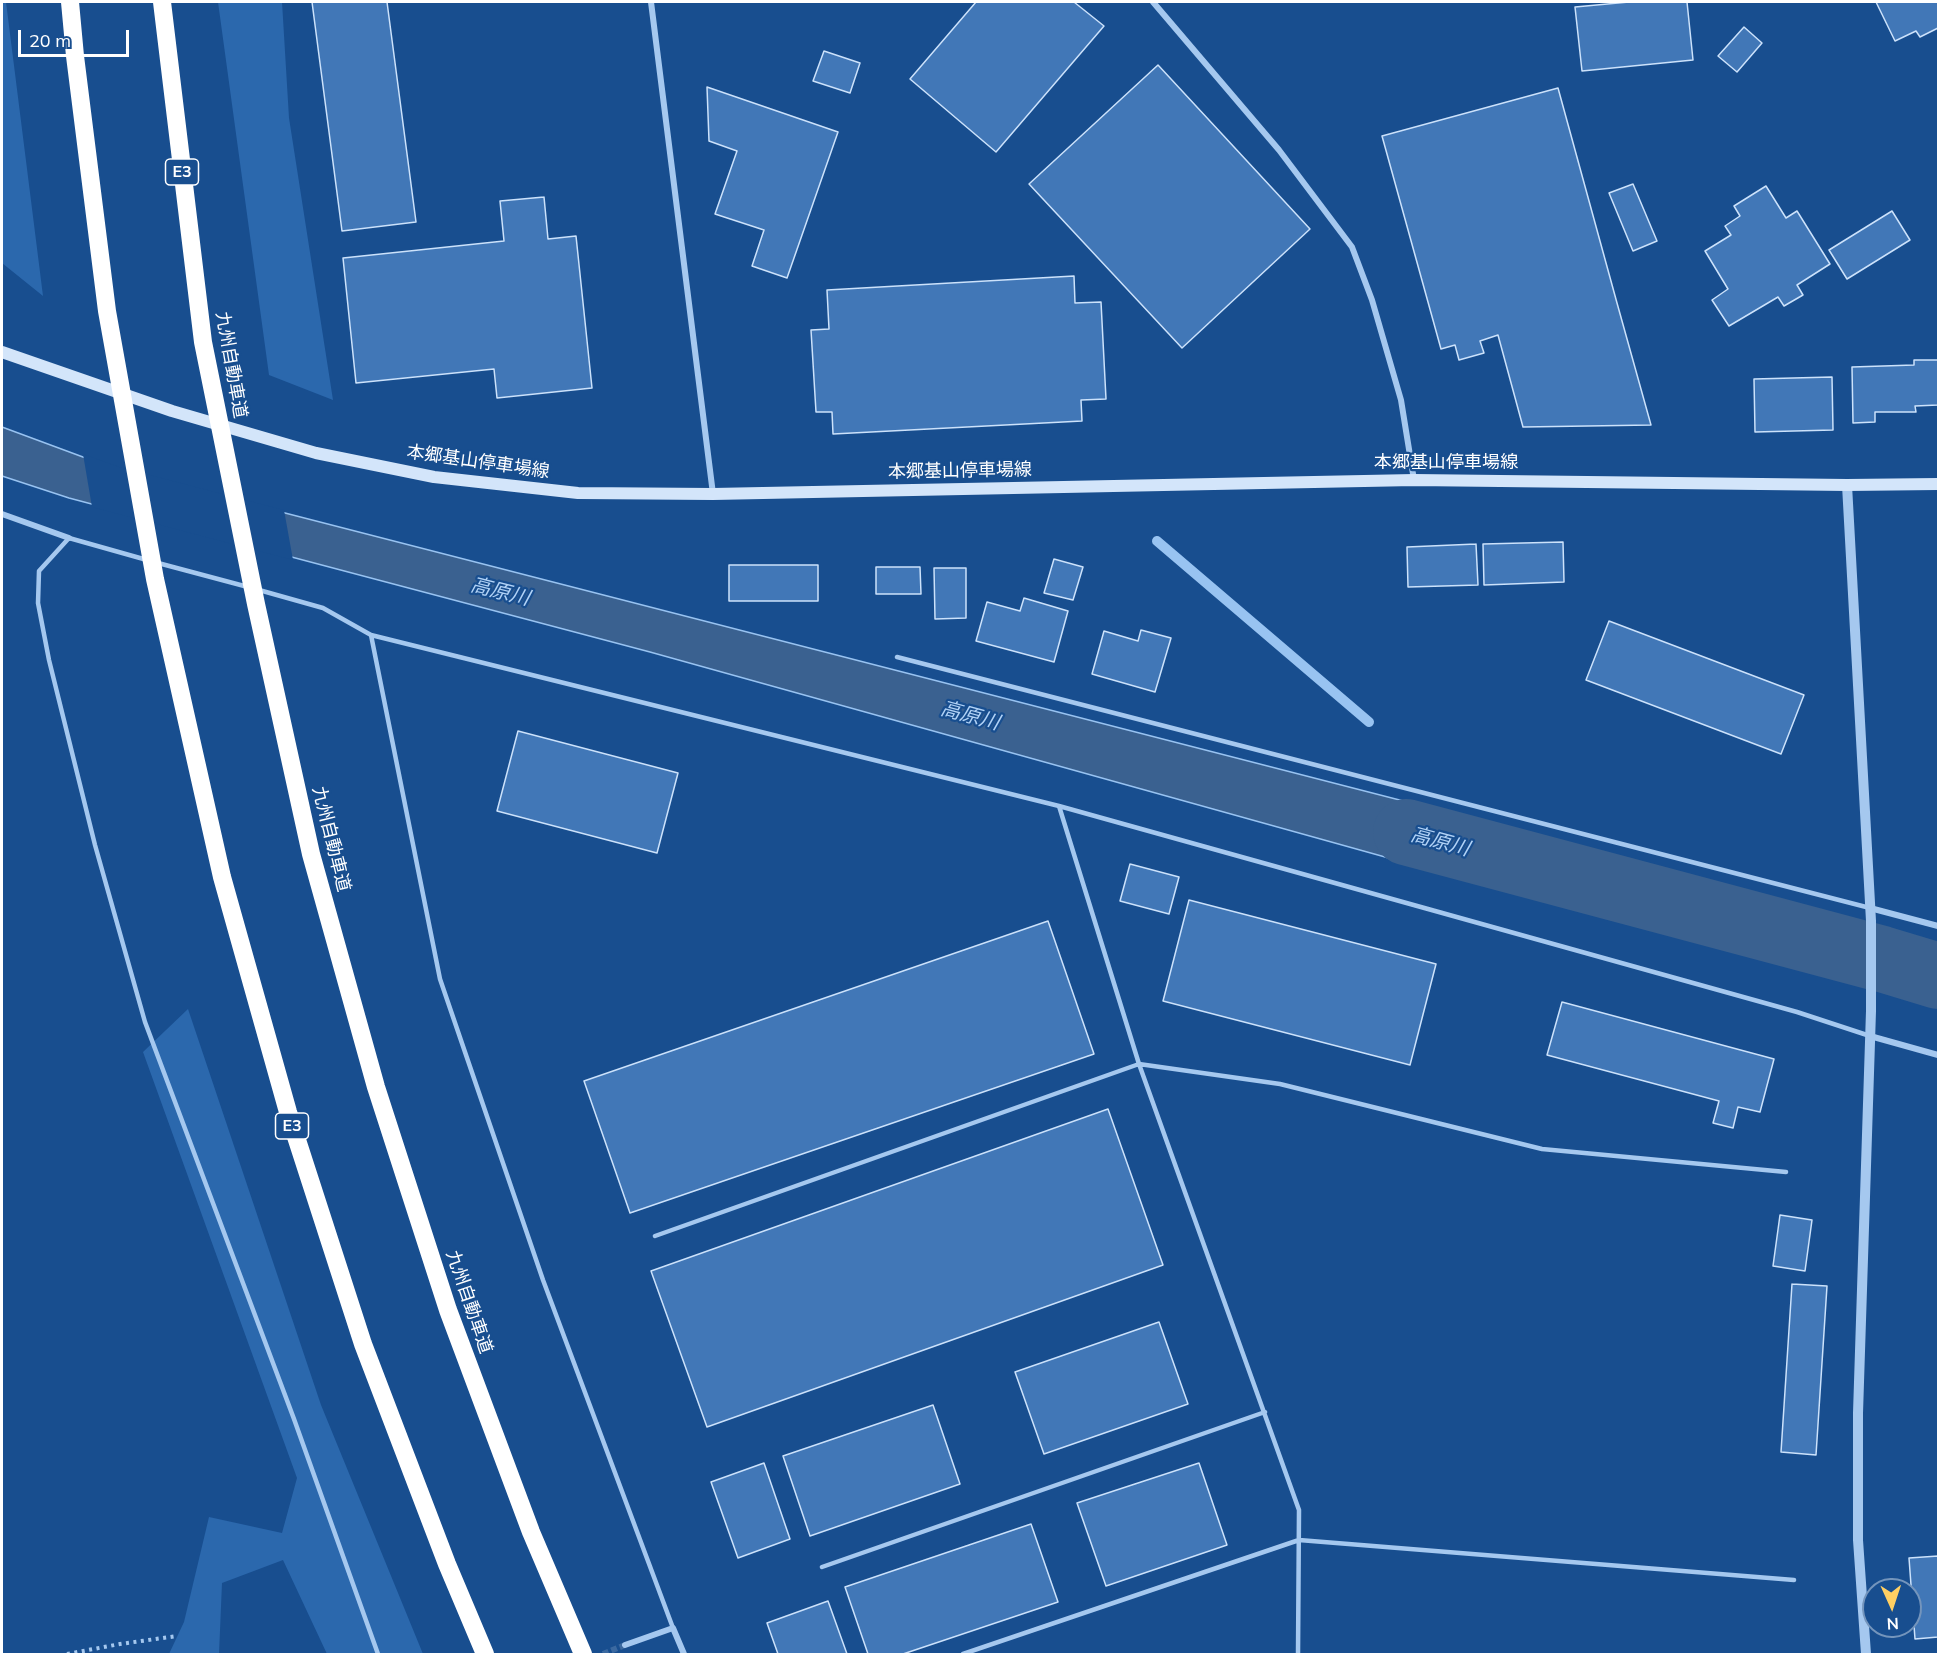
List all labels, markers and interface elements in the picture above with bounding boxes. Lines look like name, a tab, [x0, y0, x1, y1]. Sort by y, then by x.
scale bar	[21, 18, 132, 56]
text: 20 m	[29, 29, 71, 52]
road number: E3	[166, 159, 198, 185]
street label: 九州自動車道	[211, 310, 251, 420]
street label: 本郷基山停車場線	[405, 441, 551, 483]
street label: 本郷基山停車場線	[1374, 452, 1518, 474]
street label: 本郷基山停車場線	[888, 459, 1032, 483]
water label: 高原川	[468, 573, 532, 611]
water label: 高原川	[938, 697, 1002, 735]
street label: 九州自動車道	[307, 784, 355, 894]
water label: 高原川	[1408, 823, 1472, 861]
road number: E3	[276, 1113, 308, 1139]
street label: 九州自動車道	[441, 1247, 497, 1357]
north arrow	[1862, 1578, 1922, 1638]
text: N	[1886, 1614, 1899, 1634]

